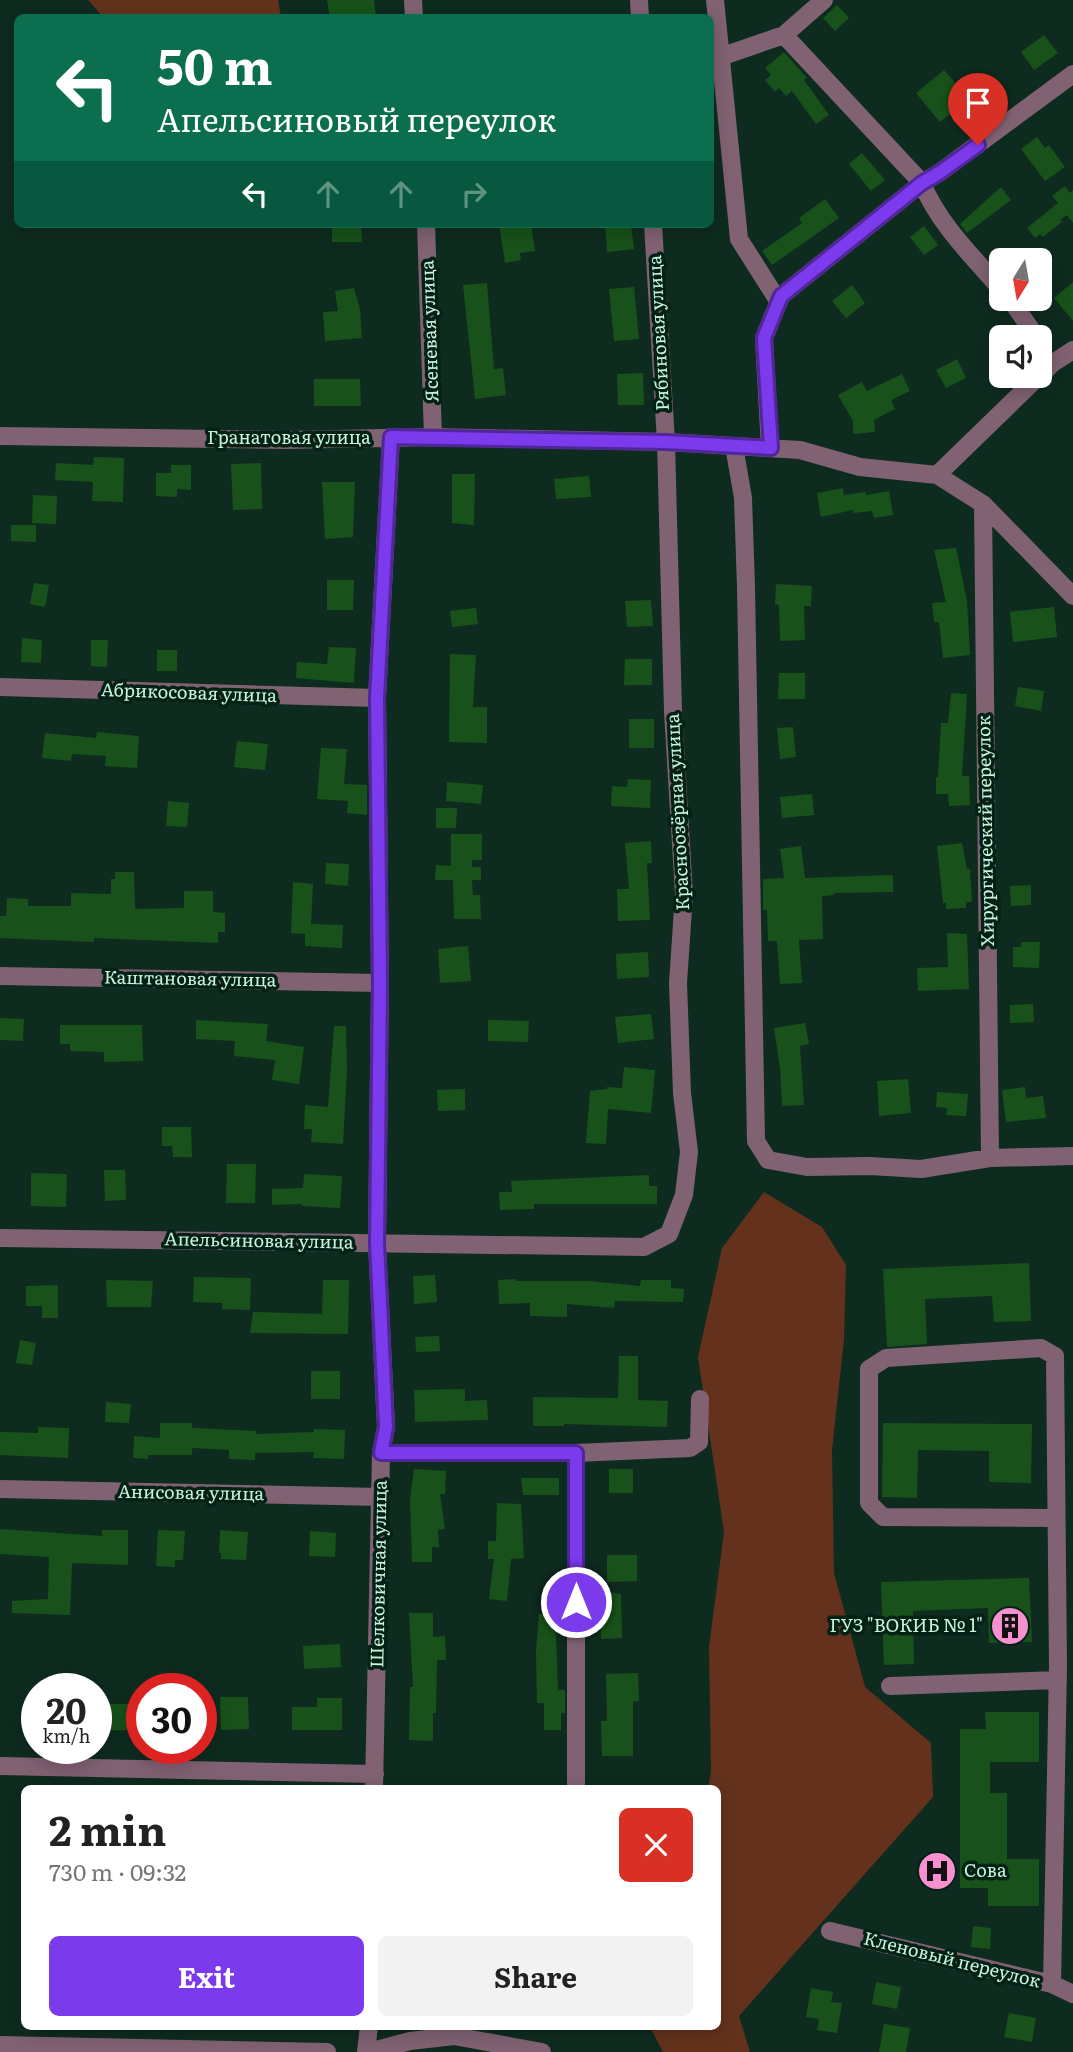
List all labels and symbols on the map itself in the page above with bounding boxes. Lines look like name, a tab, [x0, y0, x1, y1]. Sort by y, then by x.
pin	[948, 73, 1008, 145]
north arrow	[989, 248, 1052, 312]
street label: Рябиновая улица	[640, 254, 675, 412]
street label: Ясеневая улица	[413, 259, 444, 402]
street label: Гранатовая улица	[207, 423, 371, 450]
street label: Абрикосовая улица	[101, 675, 278, 708]
street label: Красноозёрная улица	[658, 713, 695, 911]
street label: Хирургический переулок	[969, 715, 1000, 947]
street label: Каштановая улица	[104, 962, 277, 993]
street label: Апельсиновая улица	[164, 1224, 354, 1255]
street label: Анисовая улица	[118, 1477, 265, 1506]
street label: Шелковичная улица	[362, 1480, 393, 1668]
position arrow	[539, 1565, 613, 1639]
building icon: ГУЗ "ВОКИБ № 1"	[989, 1605, 1031, 1647]
place label: ГУЗ "ВОКИБ № 1"	[829, 1611, 983, 1638]
speed limit sign: 30	[126, 1673, 217, 1764]
hospital icon: Сова	[916, 1850, 958, 1892]
place label: Сова	[964, 1856, 1007, 1883]
street label: Кленовый переулок	[861, 1924, 1044, 1994]

